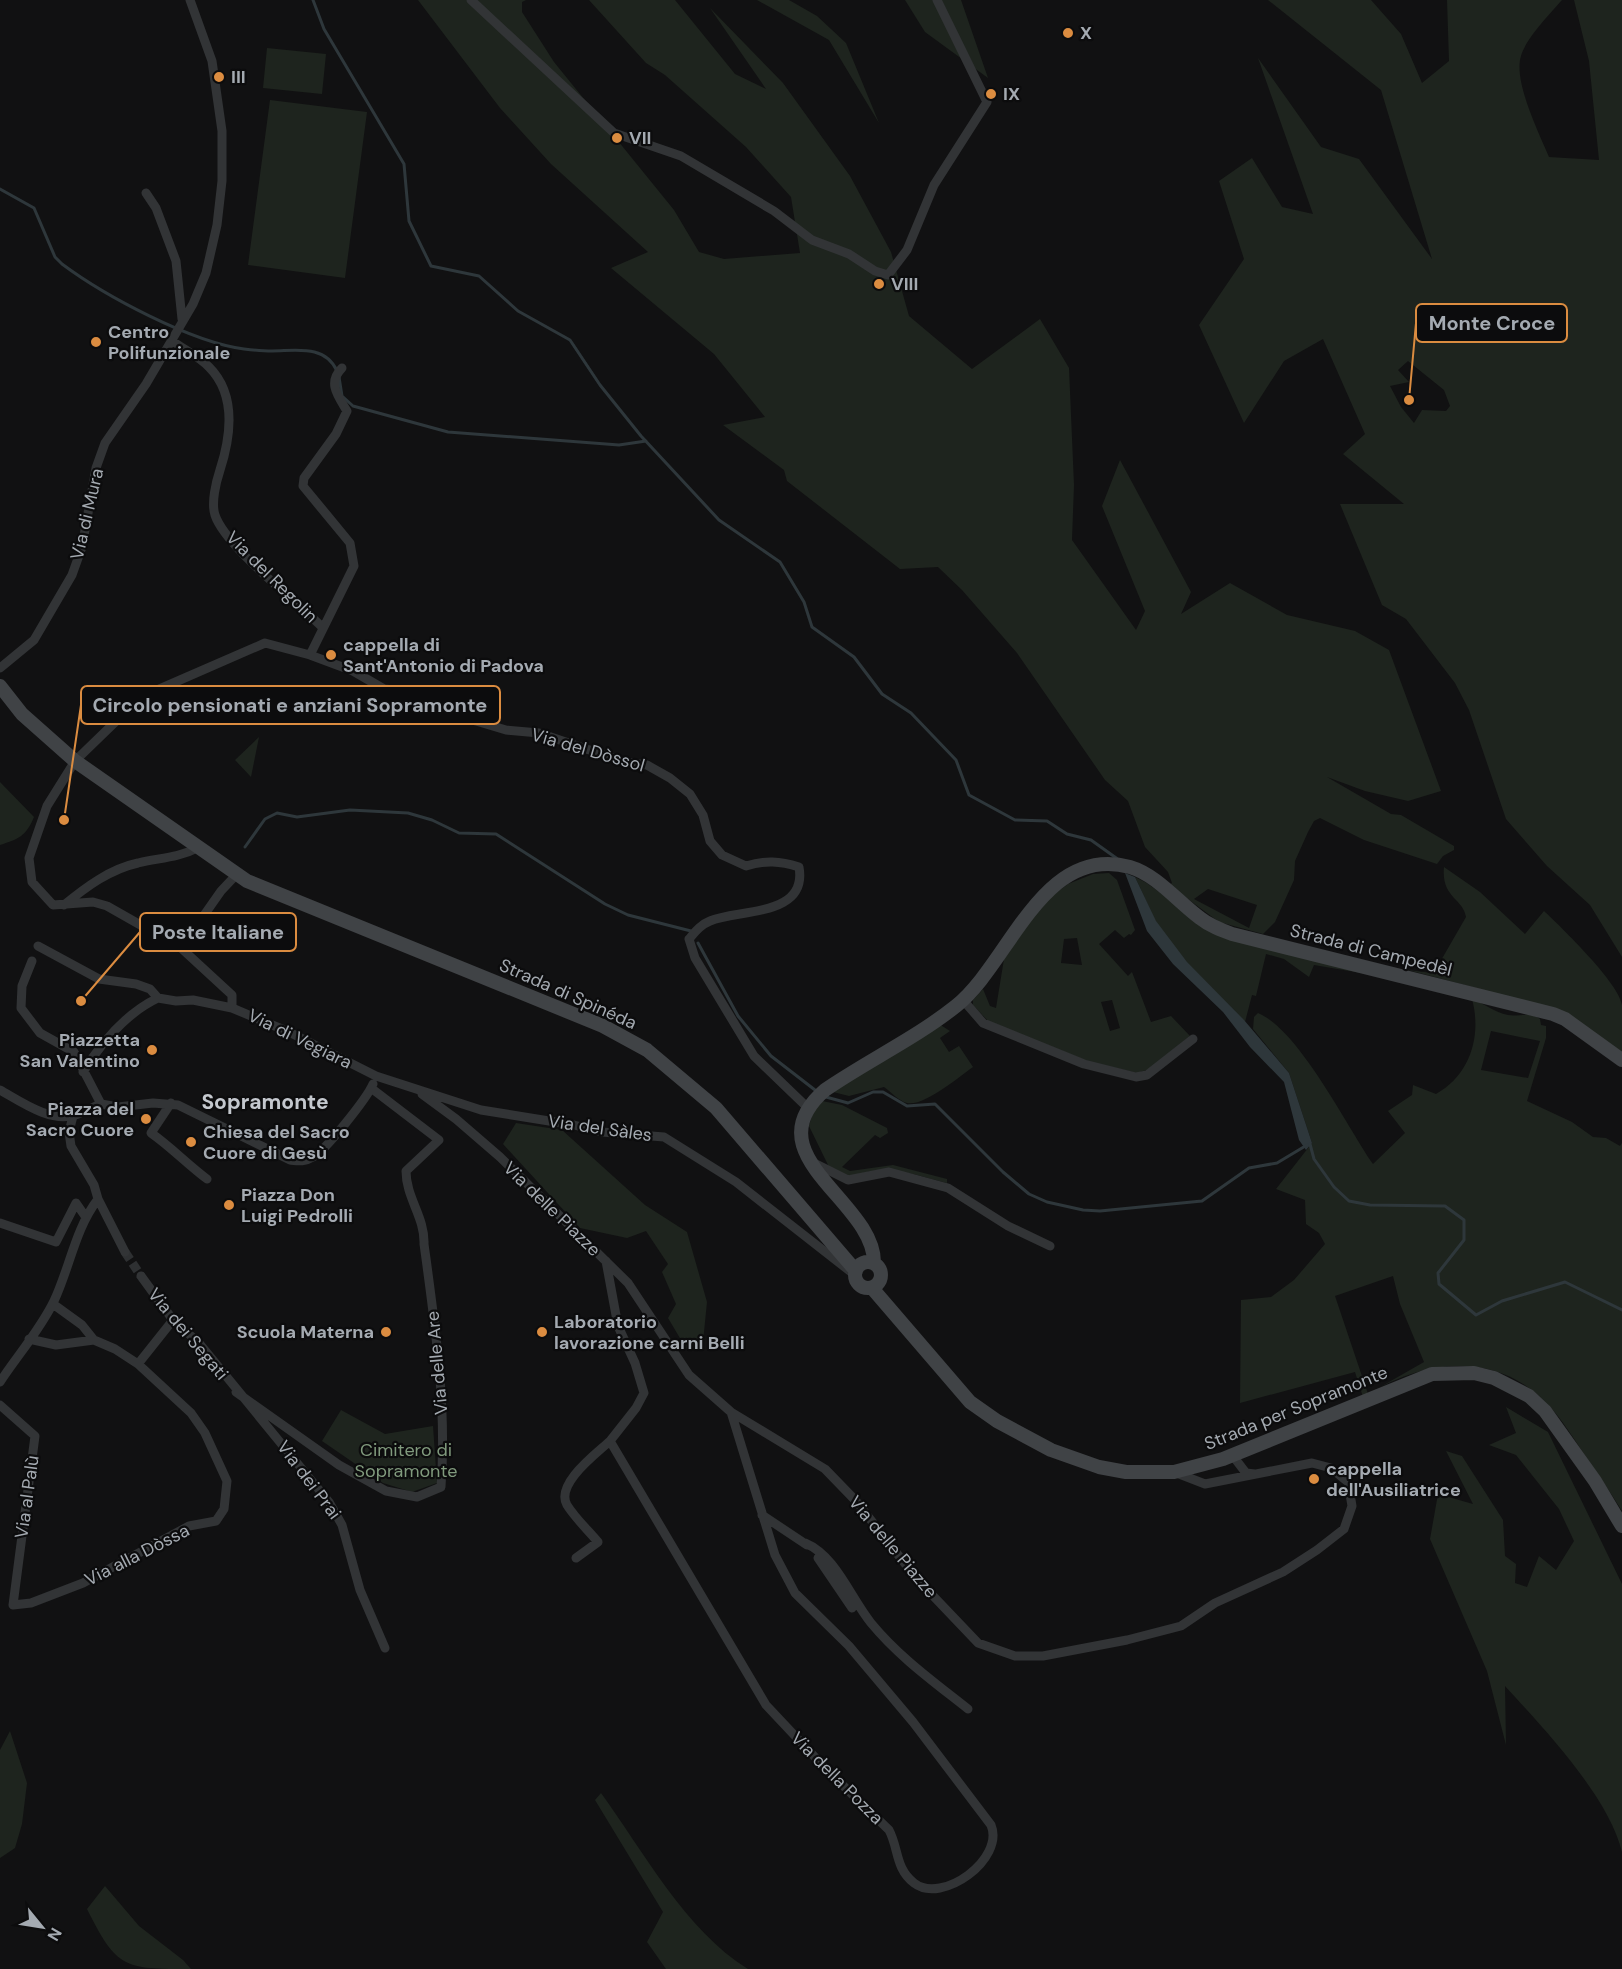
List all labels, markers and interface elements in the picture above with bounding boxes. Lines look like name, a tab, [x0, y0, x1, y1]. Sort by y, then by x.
place label: X	[1080, 21, 1092, 45]
marker: X	[1061, 26, 1075, 40]
place label: III	[231, 65, 246, 89]
marker: III	[212, 70, 226, 84]
place label: IX	[1003, 82, 1020, 106]
marker: IX	[984, 87, 998, 101]
place label: VII	[629, 126, 652, 150]
marker: VII	[610, 131, 624, 145]
place label: VIII	[891, 272, 918, 296]
marker: VIII	[872, 277, 886, 291]
callout: Monte Croce	[1416, 304, 1567, 342]
text: Monte Croce	[1429, 310, 1555, 336]
place label: Centro Polifunzionale	[108, 320, 230, 365]
marker: Centro Polifunzionale	[89, 335, 103, 349]
street label: Via di Mura	[65, 466, 109, 562]
street label: Via del Regolin	[221, 526, 323, 628]
place label: cappella di Sant'Antonio di Padova	[343, 633, 544, 678]
marker: cappella di Sant'Antonio di Padova	[324, 648, 338, 662]
callout: Circolo pensionati e anziani Sopramonte	[81, 686, 500, 724]
text: Circolo pensionati e anziani Sopramonte	[93, 692, 487, 718]
street label: Via del Dòssol	[528, 722, 648, 778]
callout: Poste Italiane	[140, 913, 296, 951]
street label: Strada di Campedèl	[1288, 918, 1454, 982]
text: Poste Italiane	[152, 919, 284, 945]
street label: Strada di Spinéda	[496, 953, 640, 1035]
street label: Via di Vegiara	[244, 1003, 356, 1075]
place label: Piazzetta San Valentino	[20, 1028, 140, 1073]
marker: Piazzetta San Valentino	[145, 1043, 159, 1057]
district label: Sopramonte	[201, 1088, 329, 1116]
place label: Piazza del Sacro Cuore	[26, 1097, 134, 1142]
street label: Via del Sàles	[546, 1109, 654, 1147]
marker: Piazza del Sacro Cuore	[139, 1112, 153, 1126]
place label: Chiesa del Sacro Cuore di Gesù	[203, 1120, 350, 1165]
marker: Chiesa del Sacro Cuore di Gesù	[184, 1135, 198, 1149]
street label: Via delle Piazze	[498, 1156, 606, 1262]
place label: Piazza Don Luigi Pedrolli	[241, 1183, 353, 1228]
marker: Piazza Don Luigi Pedrolli	[222, 1198, 236, 1212]
street label: Via dei Segati	[142, 1283, 234, 1385]
street label: Via delle Are	[421, 1310, 453, 1416]
place label: Laboratorio lavorazione carni Belli	[554, 1310, 745, 1355]
place label: Scuola Materna	[237, 1320, 374, 1344]
marker: Scuola Materna	[379, 1325, 393, 1339]
marker: Laboratorio lavorazione carni Belli	[535, 1325, 549, 1339]
street label: Strada per Sopramonte	[1201, 1360, 1391, 1456]
street label: Via dei Prai	[271, 1436, 347, 1524]
park label: Cimitero di Sopramonte	[355, 1438, 457, 1483]
street label: Via al Palù	[9, 1454, 45, 1540]
place label: cappella dell'Ausiliatrice	[1326, 1457, 1461, 1502]
marker: cappella dell'Ausiliatrice	[1307, 1472, 1321, 1486]
street label: Via delle Piazze	[843, 1491, 943, 1603]
street label: Via alla Dòssa	[81, 1518, 193, 1592]
street label: Via della Pozza	[785, 1726, 889, 1830]
north arrow	[12, 1897, 72, 1957]
text: N	[43, 1924, 67, 1945]

